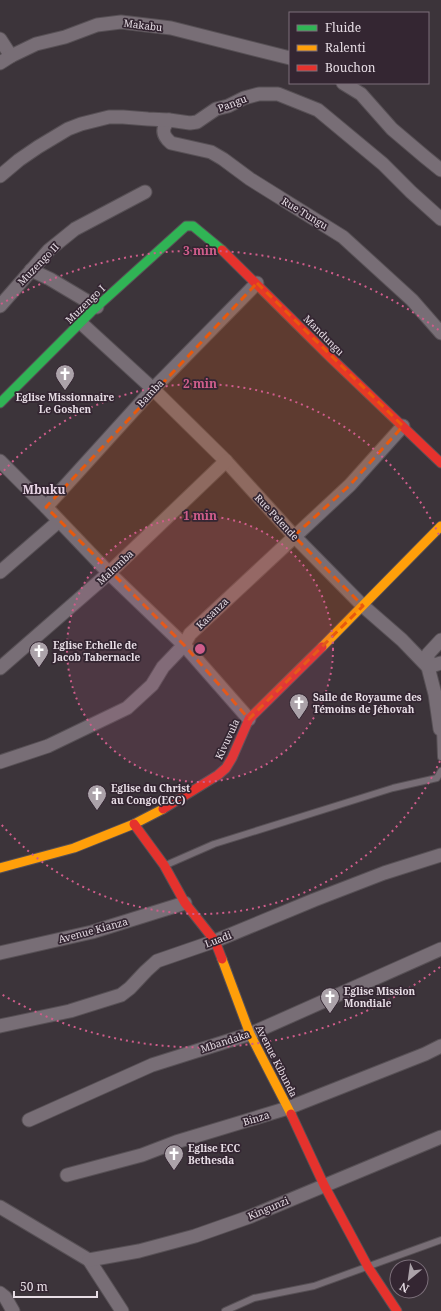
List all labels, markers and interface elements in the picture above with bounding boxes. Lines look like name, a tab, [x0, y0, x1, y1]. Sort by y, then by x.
legend	[289, 12, 429, 84]
street label: Makabu	[123, 16, 164, 34]
text: Fluide	[325, 19, 361, 36]
text: Ralenti	[325, 39, 366, 56]
text: Bouchon	[325, 59, 376, 76]
street label: Pangu	[216, 91, 249, 115]
street label: Rue Tungu	[279, 194, 331, 233]
street label: Muzengo II	[14, 240, 62, 288]
text: 3 min	[183, 242, 217, 259]
street label: Muzengo I	[62, 281, 108, 326]
street label: Mandungu	[301, 312, 348, 359]
church icon: Eglise Missionnaire Le Goshen	[54, 363, 76, 391]
text: 2 min	[183, 375, 217, 392]
street label: Bamba	[133, 376, 167, 410]
place label: Eglise Missionnaire Le Goshen	[16, 390, 114, 416]
district label: Mbuku	[23, 481, 65, 498]
street label: Rue Pelende	[252, 491, 302, 543]
text: 1 min	[183, 507, 217, 524]
street label: Malomba	[94, 546, 137, 588]
street label: Kasanza	[193, 594, 231, 632]
place label: Eglise Echelle de Jacob Tabernacle	[52, 638, 141, 664]
church icon: Eglise Echelle de Jacob Tabernacle	[28, 640, 50, 668]
centre of rings	[193, 642, 207, 656]
place label: Salle de Royaume des Témoins de Jéhovah	[313, 690, 422, 716]
church icon: Salle de Royaume des Témoins de Jéhovah	[288, 692, 310, 720]
street label: Kivuvula	[212, 716, 243, 762]
place label: Eglise du Christ au Congo(ECC)	[111, 781, 190, 807]
church icon: Eglise du Christ au Congo(ECC)	[86, 783, 108, 811]
street label: Avenue Kianza	[57, 914, 130, 946]
street label: Luadi	[203, 927, 234, 950]
place label: Eglise Mission Mondiale	[344, 984, 416, 1010]
church icon: Eglise Mission Mondiale	[319, 986, 341, 1014]
street label: Avenue Kibunda	[253, 1023, 301, 1100]
street label: Mbandaka	[199, 1026, 252, 1056]
street label: Binza	[241, 1107, 271, 1129]
place label: Eglise ECC Bethesda	[188, 1141, 241, 1167]
church icon: Eglise ECC Bethesda	[163, 1143, 185, 1171]
street label: Kingunzi	[245, 1193, 291, 1223]
north arrow	[389, 1259, 429, 1299]
scale bar	[14, 1273, 97, 1299]
text: 50 m	[20, 1278, 48, 1295]
text: N	[396, 1279, 411, 1297]

